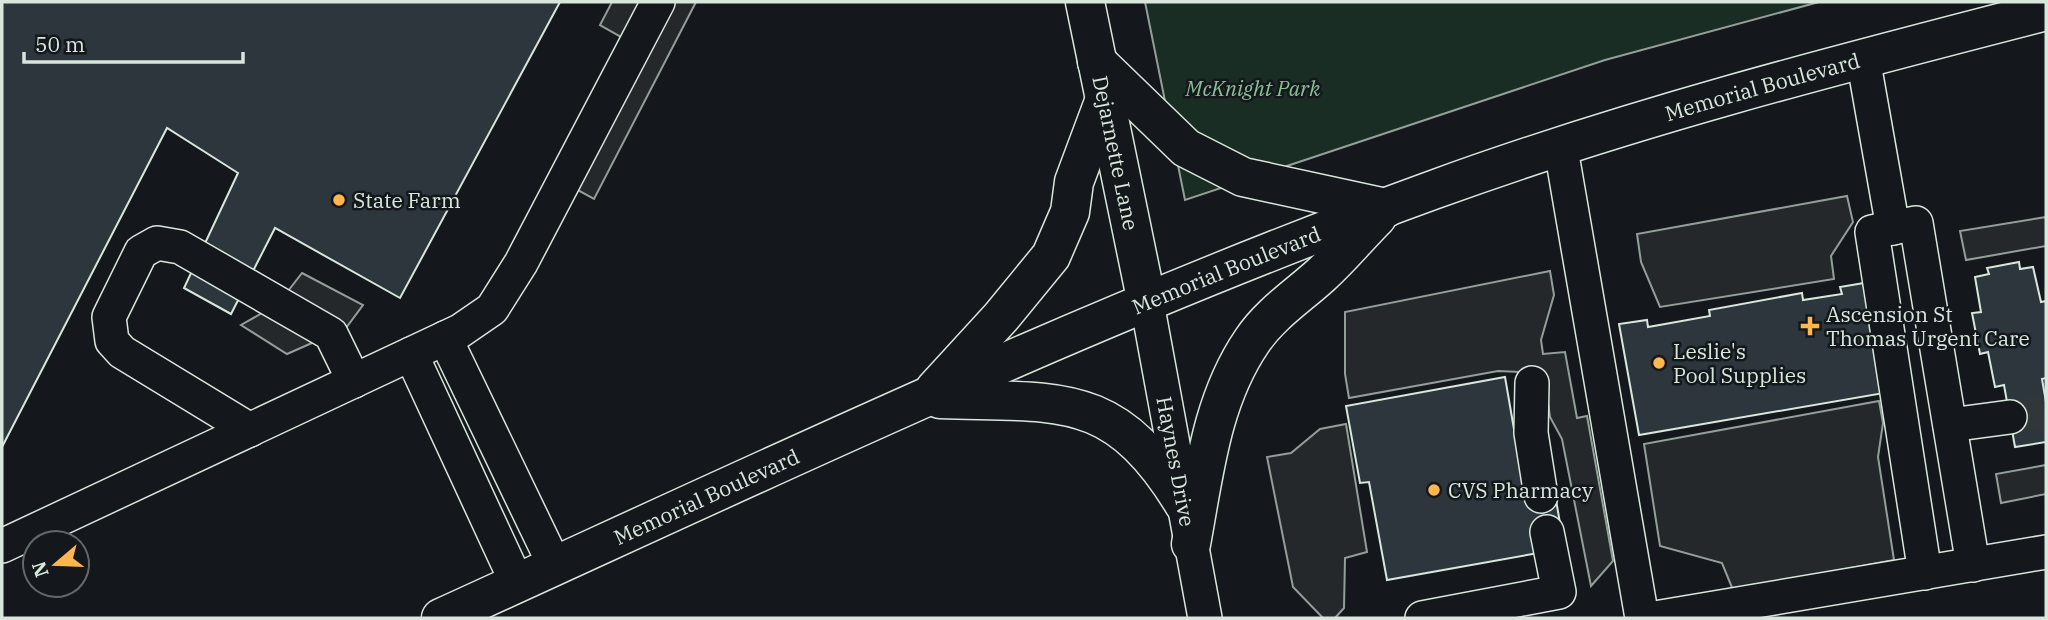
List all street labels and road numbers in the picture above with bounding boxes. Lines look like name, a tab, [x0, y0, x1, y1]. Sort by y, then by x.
street label: Memorial Boulevard	[1662, 46, 1863, 127]
street label: Dejarnette Lane	[1086, 73, 1146, 233]
street label: Memorial Boulevard	[1128, 219, 1325, 321]
street label: Haynes Drive	[1150, 394, 1202, 529]
street label: Memorial Boulevard	[609, 442, 804, 551]

